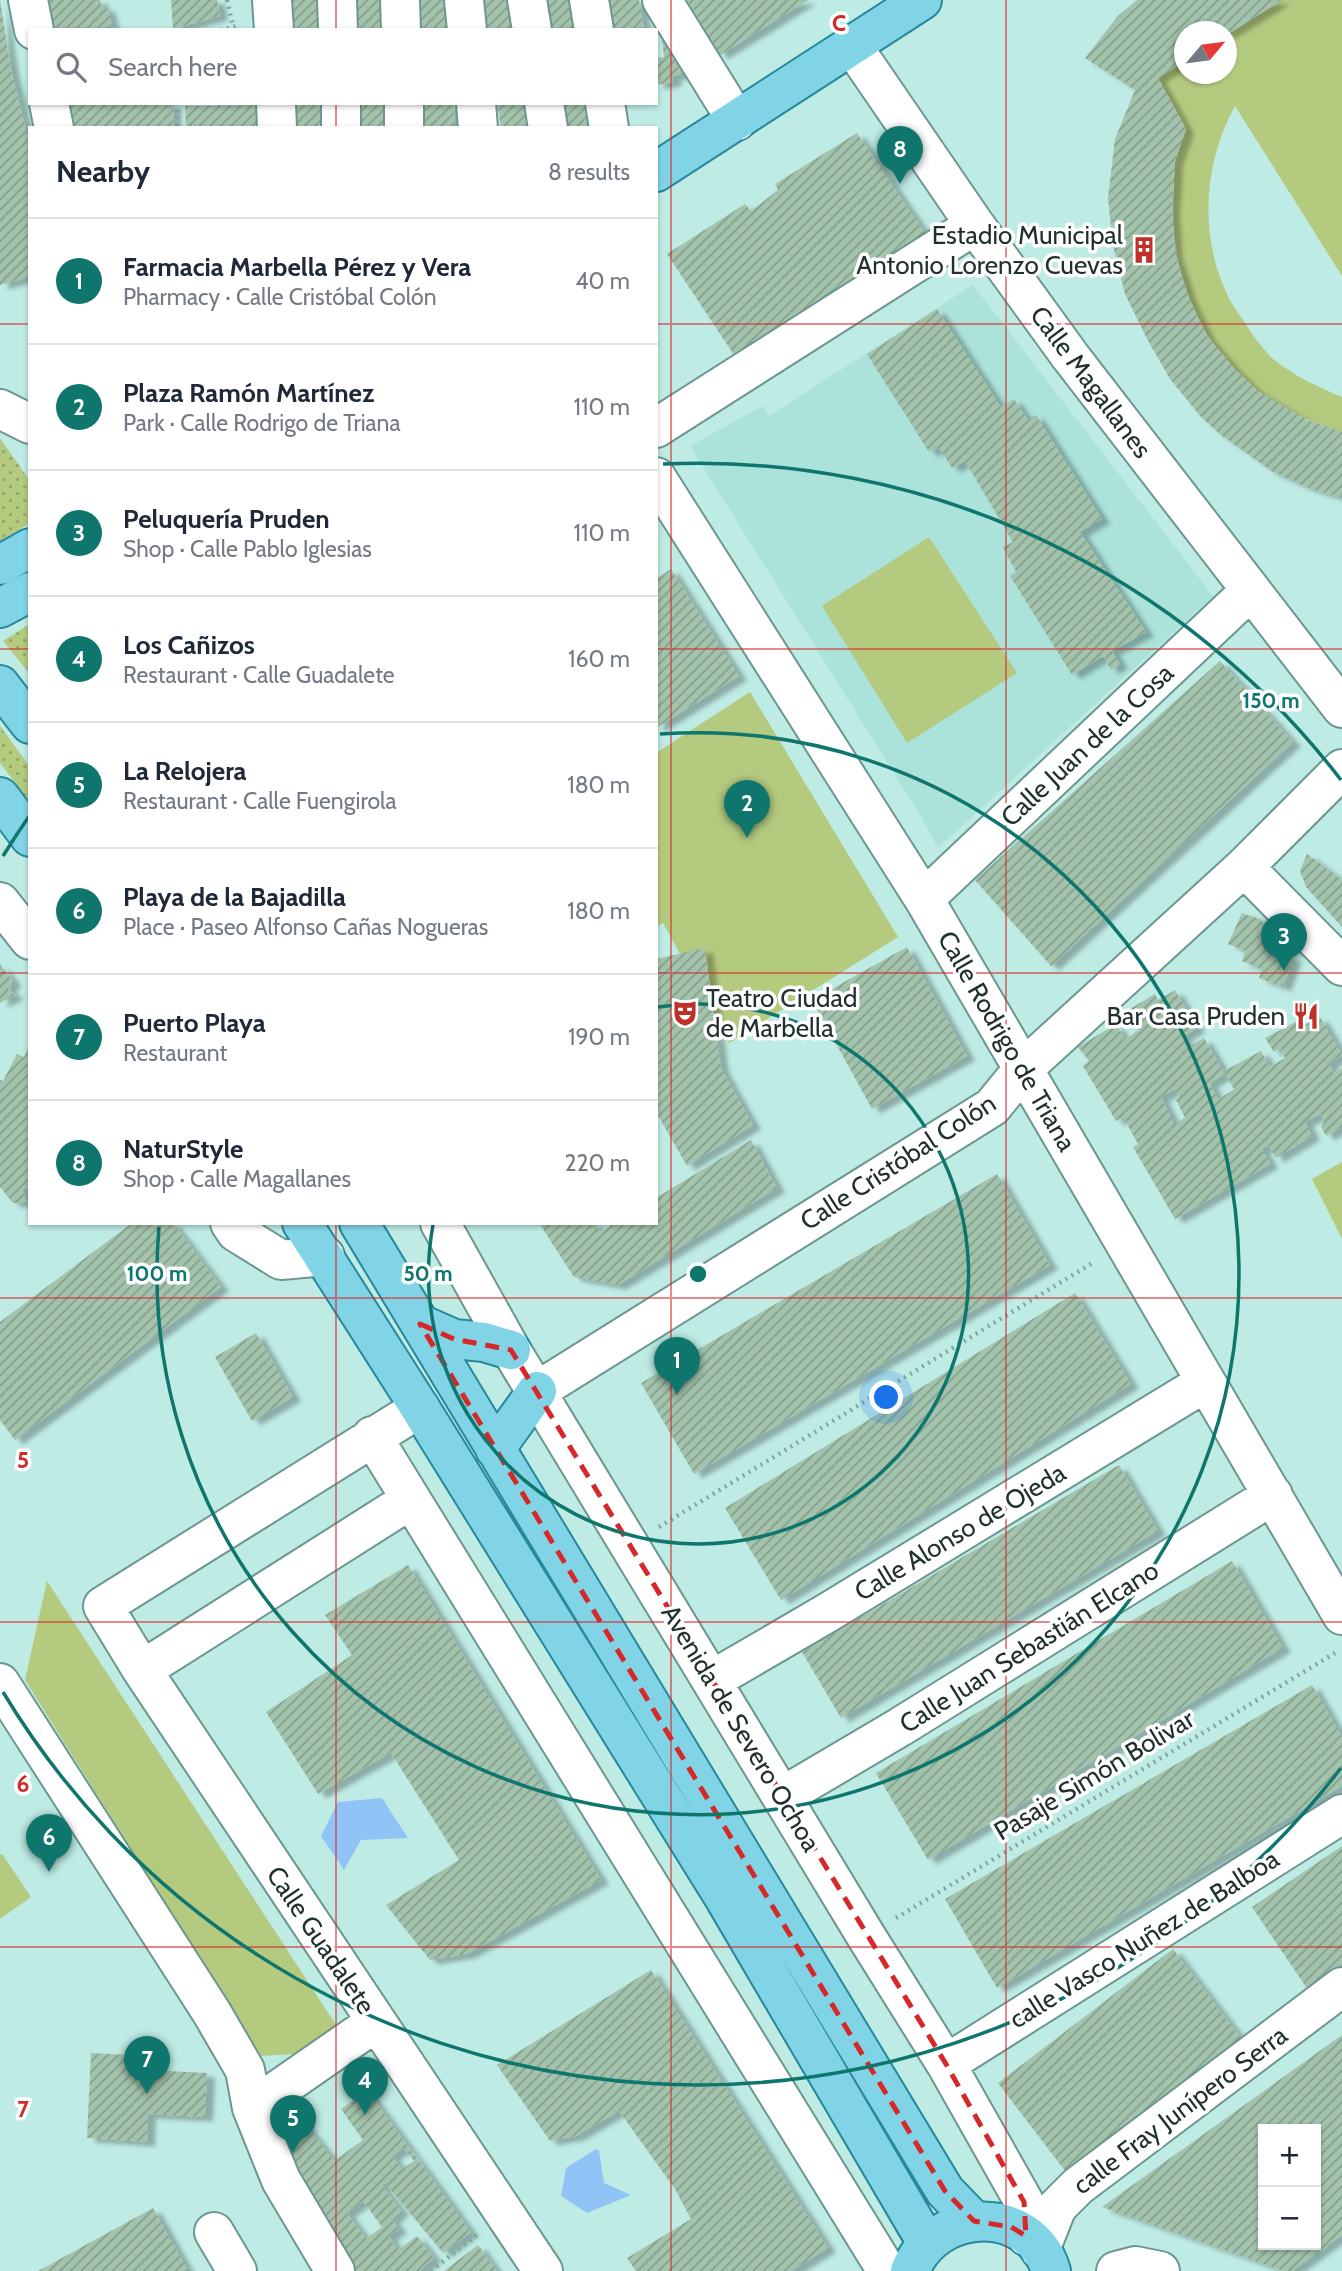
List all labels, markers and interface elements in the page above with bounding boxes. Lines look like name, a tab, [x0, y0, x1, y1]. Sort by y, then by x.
text: C	[832, 9, 846, 37]
north arrow	[1174, 21, 1237, 84]
search box	[28, 28, 658, 105]
icon: search	[52, 48, 90, 86]
text: Search here	[108, 51, 237, 83]
pin: 8	[877, 126, 923, 184]
text: Nearby	[56, 153, 150, 190]
text: 8 results	[548, 158, 630, 186]
place label: Estadio Municipal Antonio Lorenzo Cuevas	[856, 219, 1123, 281]
building icon: Estadio Municipal Antonio Lorenzo Cuevas	[1129, 235, 1159, 265]
text: Farmacia Marbella Pérez y Vera	[123, 251, 471, 283]
text: 1	[75, 267, 83, 295]
text: 40 m	[575, 267, 630, 295]
text: Pharmacy · Calle Cristóbal Colón	[123, 283, 437, 311]
street label: Calle Magallanes	[1023, 300, 1159, 465]
text: Plaza Ramón Martínez	[123, 377, 374, 409]
text: 2	[73, 393, 85, 421]
text: 110 m	[574, 393, 630, 421]
text: Park · Calle Rodrigo de Triana	[123, 409, 400, 437]
text: Peluquería Pruden	[123, 503, 330, 535]
text: 3	[73, 519, 85, 547]
text: 110 m	[574, 519, 630, 547]
text: Shop · Calle Pablo Iglesias	[123, 535, 372, 563]
text: Los Cañizos	[123, 629, 255, 661]
text: 4	[72, 645, 86, 673]
text: 160 m	[568, 645, 630, 673]
street label: Calle Juan de la Cosa	[994, 657, 1180, 833]
text: Restaurant · Calle Guadalete	[123, 661, 395, 689]
text: 150 m	[1243, 688, 1299, 713]
text: La Relojera	[123, 755, 247, 787]
text: 5	[73, 771, 85, 799]
text: 180 m	[567, 771, 630, 799]
pin: 2	[724, 780, 770, 838]
text: Restaurant · Calle Fuengirola	[123, 787, 397, 815]
text: Playa de la Bajadilla	[123, 881, 346, 913]
text: 6	[73, 897, 85, 925]
text: 180 m	[567, 897, 630, 925]
text: Place · Paseo Alfonso Cañas Nogueras	[123, 913, 488, 941]
pin: 3	[1261, 913, 1307, 971]
street label: Calle Rodrigo de Triana	[931, 925, 1083, 1157]
place label: Teatro Ciudad de Marbella	[706, 982, 857, 1044]
theatre icon: Teatro Ciudad de Marbella	[670, 998, 700, 1028]
place label: Bar Casa Pruden	[1107, 1000, 1285, 1032]
restaurant icon: Bar Casa Pruden	[1291, 1001, 1321, 1031]
text: Puerto Playa	[123, 1007, 266, 1039]
text: 7	[73, 1023, 85, 1051]
text: 190 m	[568, 1023, 630, 1051]
text: Restaurant	[123, 1039, 227, 1067]
street label: Calle Cristóbal Colón	[794, 1087, 1002, 1237]
text: NaturStyle	[123, 1133, 244, 1165]
text: 8	[72, 1149, 86, 1177]
text: 220 m	[564, 1149, 630, 1177]
text: Shop · Calle Magallanes	[123, 1165, 351, 1193]
text: 100 m	[127, 1261, 187, 1286]
text: 50 m	[403, 1261, 453, 1286]
centre of rings	[686, 1262, 710, 1286]
pin: 1	[654, 1337, 700, 1395]
your location	[869, 1380, 903, 1414]
text: 5	[17, 1446, 29, 1474]
street label: Calle Alonso de Ojeda	[849, 1456, 1072, 1608]
street label: Calle Juan Sebastián Elcano	[894, 1554, 1164, 1740]
street label: Avenida de Severo Ochoa	[655, 1599, 828, 1858]
street label: Pasaje Simón Bolivar	[988, 1702, 1201, 1847]
text: 6	[17, 1770, 29, 1798]
pin: 6	[26, 1814, 72, 1872]
street label: calle Vasco Nuñez de Balboa	[1003, 1843, 1285, 2035]
street label: Calle Guadalete	[260, 1860, 382, 2020]
street label: calle Fray Junípero Serra	[1067, 2019, 1294, 2201]
pin: 7	[124, 2036, 170, 2094]
pin: 4	[342, 2057, 388, 2115]
text: 7	[17, 2095, 29, 2123]
pin: 5	[270, 2095, 316, 2153]
map controls	[1258, 2124, 1321, 2250]
button: +	[1258, 2124, 1321, 2187]
button: −	[1258, 2187, 1321, 2250]

